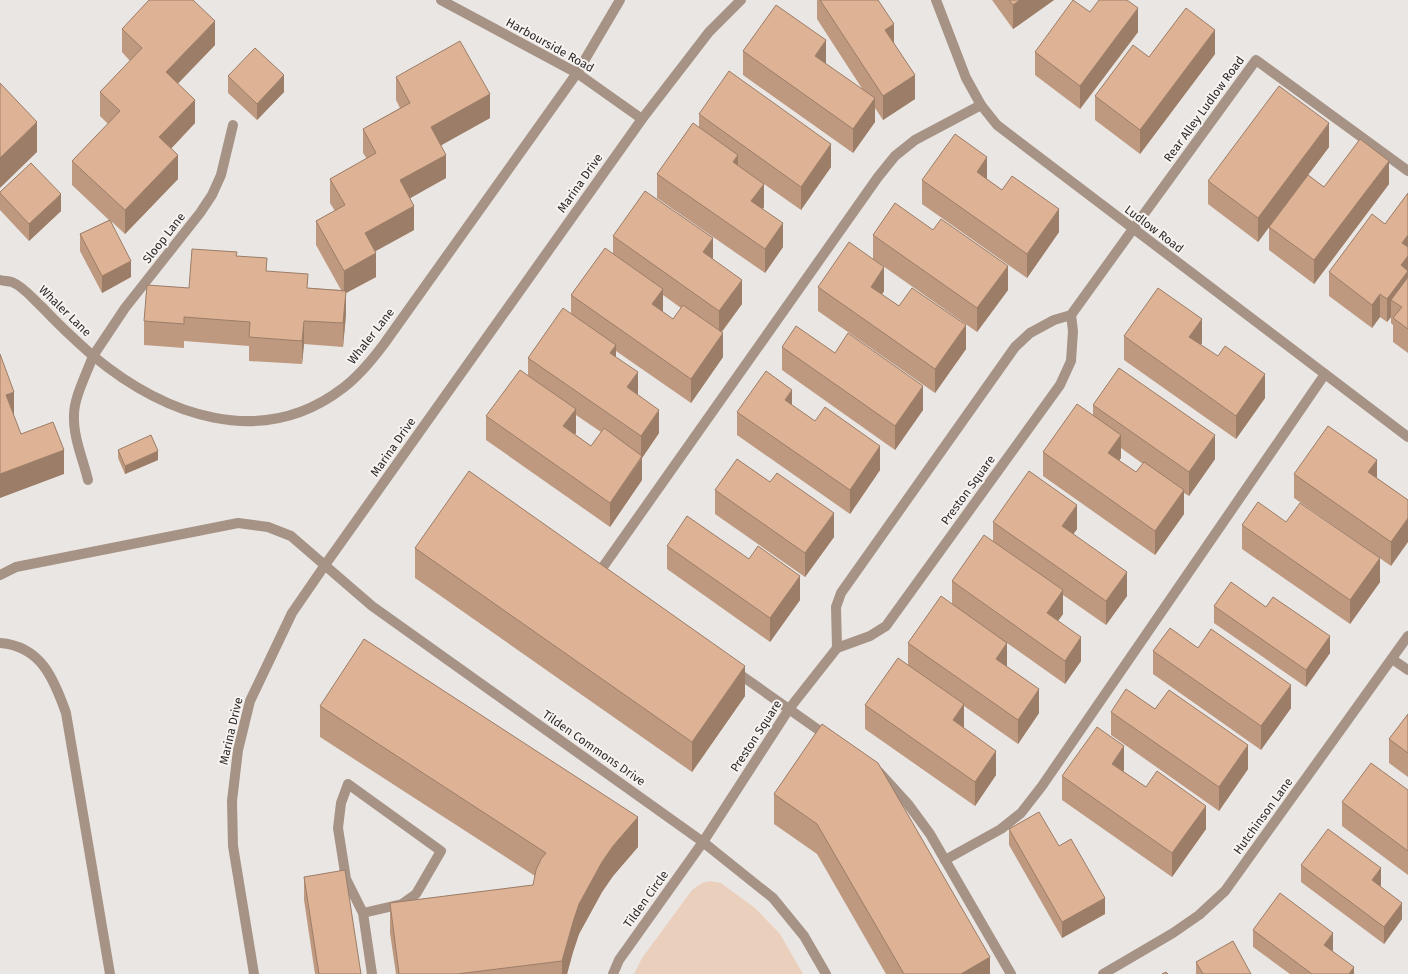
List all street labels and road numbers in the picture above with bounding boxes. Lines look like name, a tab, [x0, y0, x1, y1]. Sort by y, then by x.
street label: Harbourside Road	[504, 15, 596, 75]
street label: Rear Alley Ludlow Road	[1161, 53, 1247, 165]
street label: Marina Drive	[555, 151, 605, 215]
street label: Ludlow Road	[1122, 202, 1186, 256]
street label: Sloop Lane	[140, 210, 188, 266]
street label: Whaler Lane	[36, 283, 94, 339]
street label: Whaler Lane	[345, 305, 397, 367]
street label: Marina Drive	[368, 415, 418, 479]
street label: Preston Square	[938, 452, 998, 528]
street label: Marina Drive	[216, 696, 246, 766]
street label: Preston Square	[728, 698, 784, 774]
street label: Tilden Commons Drive	[540, 707, 648, 789]
street label: Hutchinson Lane	[1231, 775, 1295, 857]
street label: Tilden Circle	[621, 868, 671, 930]

